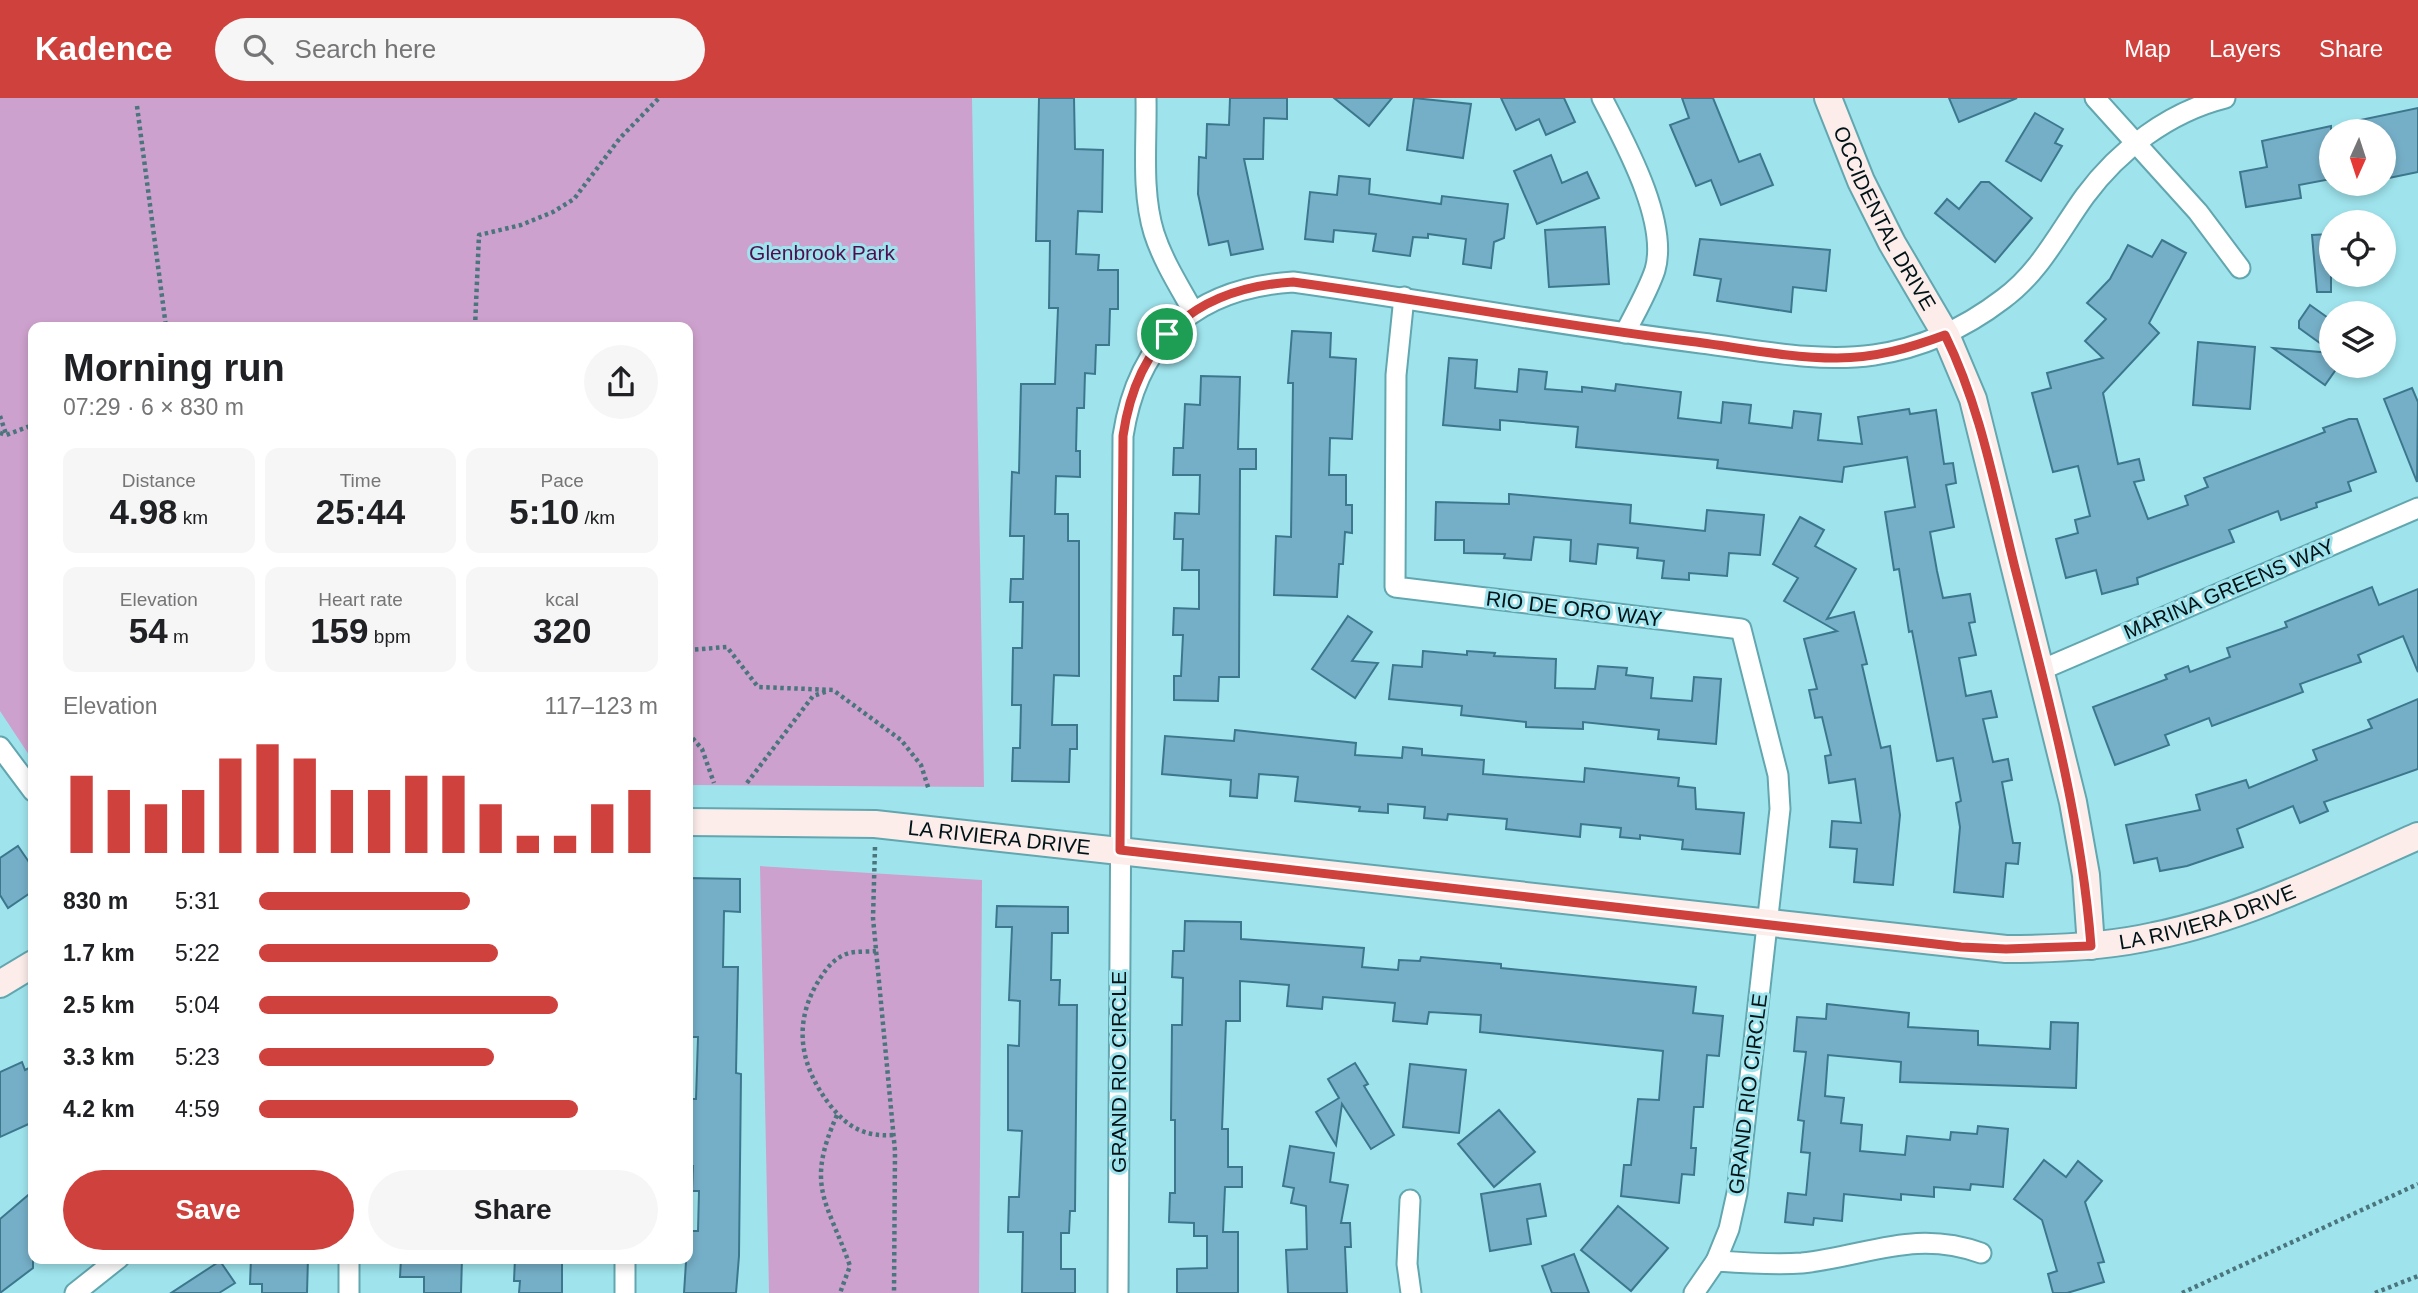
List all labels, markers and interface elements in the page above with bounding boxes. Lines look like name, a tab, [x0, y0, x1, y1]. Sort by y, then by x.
search box	[215, 18, 705, 81]
text: Kadence	[35, 30, 173, 67]
icon: search	[239, 30, 277, 68]
text: Search here	[295, 34, 436, 64]
text: Map	[2124, 35, 2171, 62]
text: Layers	[2209, 35, 2281, 62]
text: Share	[2319, 35, 2383, 62]
north arrow	[2319, 119, 2396, 196]
map controls	[2319, 119, 2396, 378]
street label: OCCIDENTAL DRIVE	[1829, 123, 1941, 314]
button: locate	[2319, 210, 2396, 287]
park label: Glenbrook Park	[749, 241, 895, 264]
button: layers	[2319, 301, 2396, 378]
pin	[1137, 304, 1197, 364]
icon: arrive	[1148, 315, 1186, 353]
button: share	[584, 345, 658, 419]
text: Morning run	[63, 347, 285, 389]
text: 07:29 · 6 × 830 m	[63, 394, 244, 420]
text: Distance	[122, 470, 196, 491]
text: Time	[340, 470, 381, 491]
text: Pace	[541, 470, 584, 491]
text: 4.98	[109, 492, 178, 531]
text: 25:44	[316, 492, 405, 531]
text: 5:10	[509, 492, 579, 531]
text: km	[178, 507, 208, 528]
text: /km	[579, 507, 615, 528]
street label: MARINA GREENS WAY	[2120, 534, 2337, 643]
street label: RIO DE ORO WAY	[1485, 586, 1663, 631]
text: Elevation	[120, 589, 198, 610]
text: Heart rate	[318, 589, 403, 610]
text: kcal	[545, 589, 579, 610]
text: 54	[129, 611, 168, 650]
text: 159	[310, 611, 369, 650]
text: 320	[533, 611, 591, 650]
text: m	[168, 626, 189, 647]
text: bpm	[369, 626, 411, 647]
text: Elevation	[63, 693, 158, 719]
text: 117–123 m	[545, 693, 658, 719]
street label: LA RIVIERA DRIVE	[907, 816, 1092, 859]
street label: LA RIVIERA DRIVE	[2117, 880, 2299, 953]
text: 830 m	[63, 888, 128, 914]
text: 5:31	[175, 888, 220, 914]
text: 1.7 km	[63, 940, 135, 966]
text: 5:22	[175, 940, 220, 966]
street label: GRAND RIO CIRCLE	[1107, 971, 1130, 1173]
text: 2.5 km	[63, 992, 135, 1018]
text: 5:04	[175, 992, 220, 1018]
street label: GRAND RIO CIRCLE	[1724, 992, 1771, 1196]
text: 3.3 km	[63, 1044, 135, 1070]
text: 5:23	[175, 1044, 220, 1070]
text: 4.2 km	[63, 1096, 135, 1122]
text: 4:59	[175, 1096, 220, 1122]
button: Save	[63, 1170, 354, 1250]
button: Share	[368, 1170, 658, 1250]

